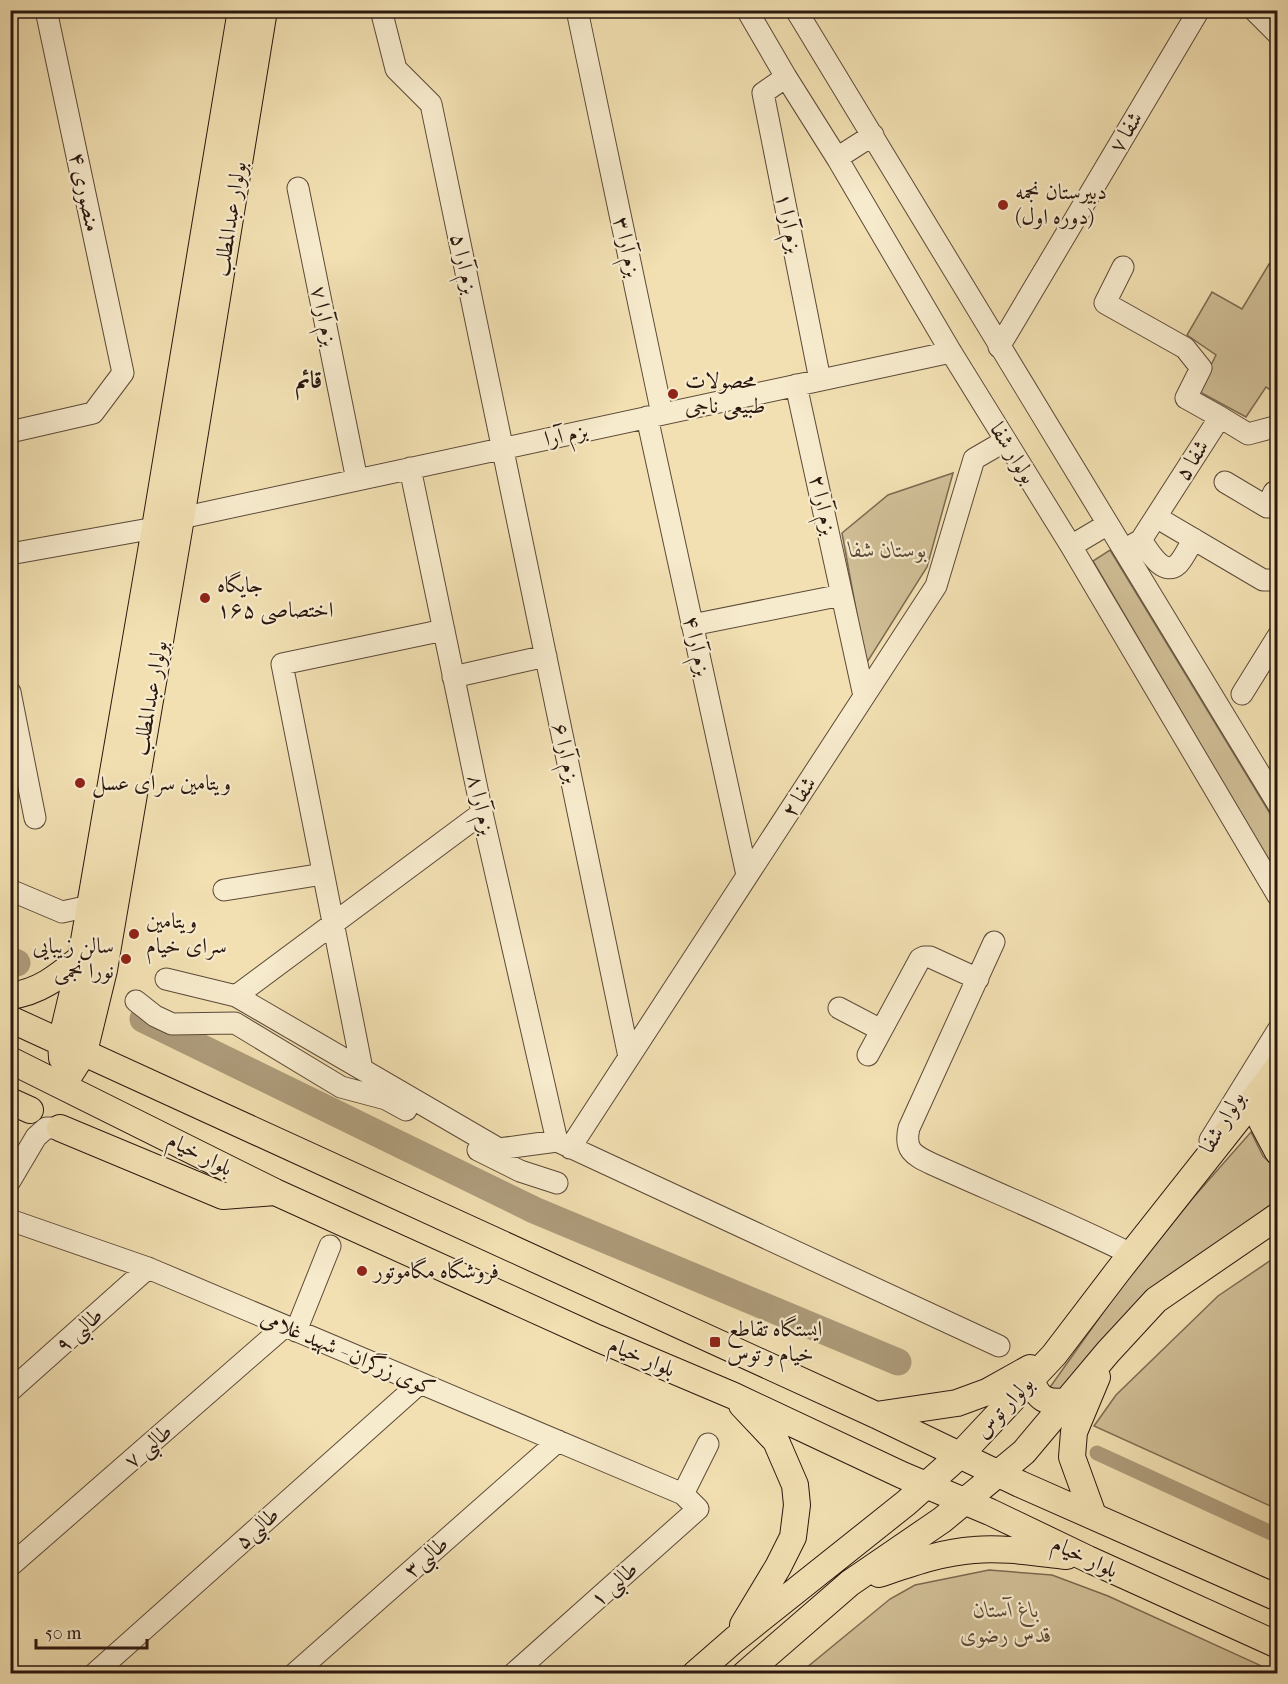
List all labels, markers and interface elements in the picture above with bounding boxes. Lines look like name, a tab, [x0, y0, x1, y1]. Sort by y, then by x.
street label: شفا ۷	[1104, 107, 1148, 157]
street label: منصوری ۴	[64, 150, 106, 234]
street label: بولوار عبدالمطلب	[208, 160, 253, 279]
place label: دبیرستان نجمه (دوره اول)	[1015, 179, 1107, 230]
street label: بزم آرا ۱	[765, 190, 809, 257]
marker: دبیرستان نجمه (دوره اول)	[996, 198, 1010, 212]
street label: بزم آرا ۳	[602, 214, 647, 281]
street label: بزم آرا ۵	[439, 231, 484, 298]
street label: بزم آرا ۷	[300, 283, 344, 350]
district label: قائم	[296, 366, 322, 401]
place label: محصولات طبیعی ناجی	[685, 368, 766, 421]
marker: محصولات طبیعی ناجی	[666, 387, 680, 401]
street label: بزم آرا	[542, 417, 591, 458]
street label: بولوار شفا	[984, 418, 1042, 488]
street label: شفا ۵	[1169, 435, 1215, 485]
street label: بزم آرا ۲	[798, 472, 843, 539]
park label: بوستان شفا	[847, 537, 927, 563]
place label: جایگاه اختصاصی ۱۶۵	[217, 571, 334, 625]
marker: جایگاه اختصاصی ۱۶۵	[198, 591, 212, 605]
street label: بزم آرا ۴	[672, 613, 717, 680]
street label: بولوار عبدالمطلب	[127, 639, 174, 758]
street label: بزم آرا ۶	[541, 720, 586, 787]
place label: ویتامین سرای عسل	[92, 770, 231, 798]
street label: بزم آرا ۸	[456, 772, 501, 839]
street label: شفا ۲	[776, 772, 822, 822]
marker: ویتامین سرای عسل	[73, 776, 87, 790]
place label: ویتامین سرای خیام	[146, 908, 227, 965]
marker: ویتامین سرای خیام	[127, 927, 141, 941]
place label: سالن زیبایی نورا نجمی	[32, 933, 114, 986]
marker: سالن زیبایی نورا نجمی	[119, 952, 133, 966]
street label: بولوار شفا	[1194, 1086, 1250, 1158]
street label: بلوار خیام	[160, 1127, 237, 1187]
place label: فروشگاه مگاموتور	[372, 1257, 499, 1285]
marker: فروشگاه مگاموتور	[355, 1264, 369, 1278]
street label: طالبی ۹	[50, 1302, 111, 1362]
street label: کوی زرگران - شهید غلامی	[257, 1303, 440, 1402]
place label: ایستگاه تقاطع خیام و توس	[727, 1315, 822, 1373]
street label: بلوار خیام	[602, 1331, 679, 1388]
marker: ایستگاه تقاطع خیام و توس	[708, 1335, 722, 1349]
street label: بولوار توس	[969, 1371, 1039, 1443]
street label: طالبی ۷	[119, 1418, 181, 1478]
street label: طالبی۵	[230, 1502, 288, 1558]
street label: بلوار خیام	[1045, 1530, 1122, 1589]
street label: طالبی۳	[399, 1531, 457, 1587]
street label: طالبی ۱	[585, 1556, 646, 1616]
park label: باغ آستان قدس رضوی	[960, 1596, 1052, 1648]
scale bar	[36, 1612, 147, 1650]
text: 50 m	[45, 1623, 82, 1644]

